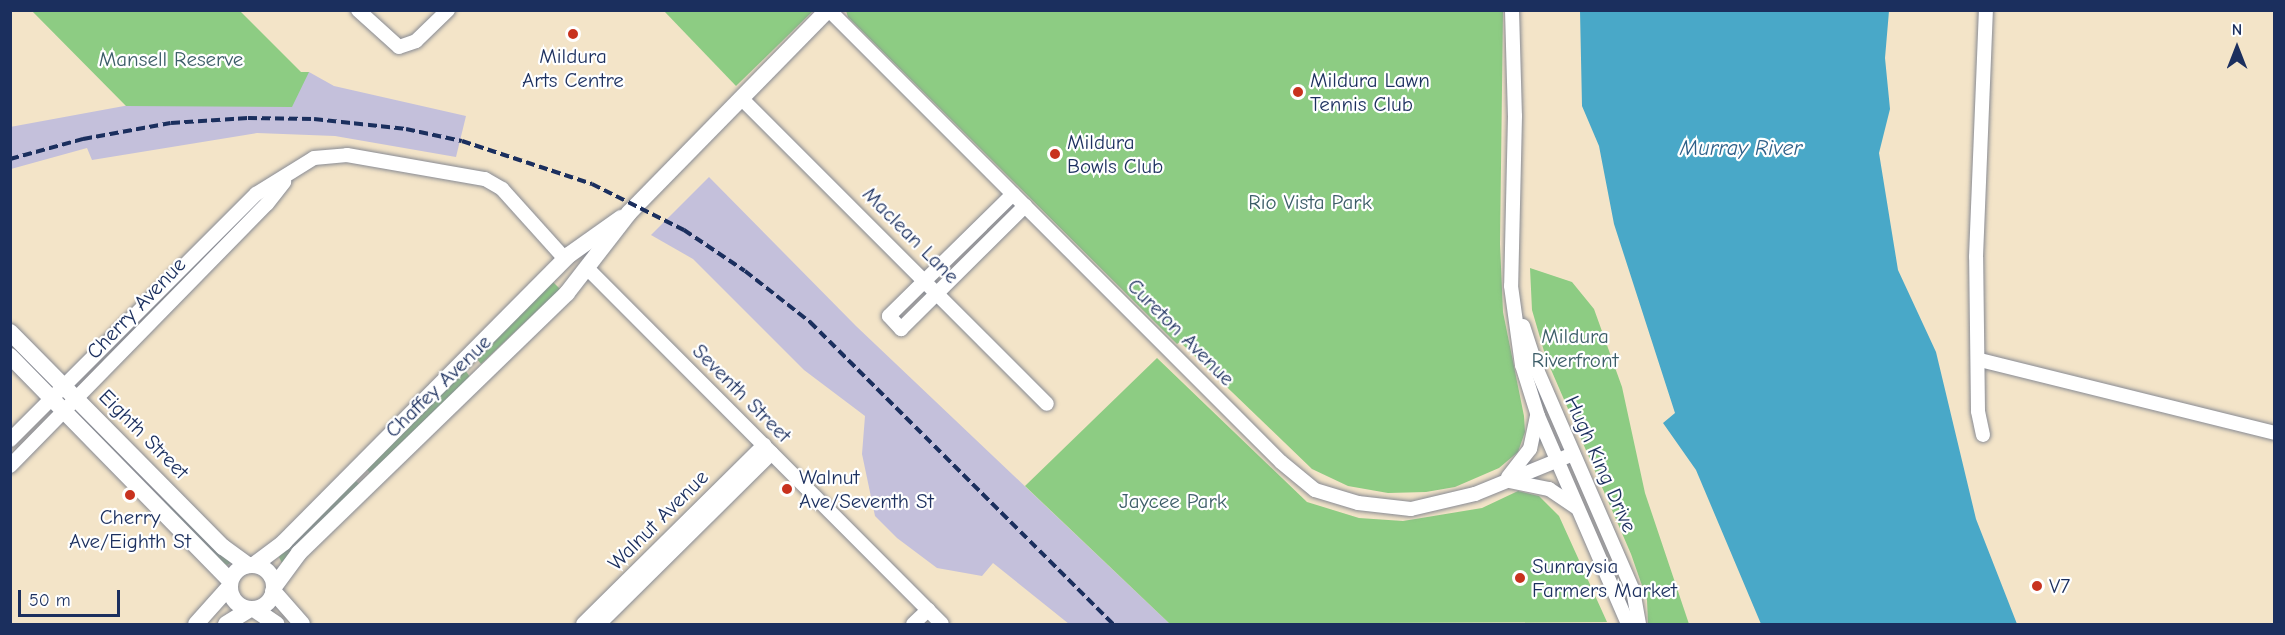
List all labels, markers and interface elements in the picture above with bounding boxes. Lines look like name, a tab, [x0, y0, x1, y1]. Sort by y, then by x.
north arrow	[2207, 18, 2267, 78]
text: N	[2232, 21, 2242, 39]
marker: Mildura Arts Centre	[566, 27, 580, 41]
place label: Mildura Arts Centre	[522, 43, 624, 93]
park label: Mansell Reserve	[99, 46, 243, 72]
place label: Mildura Lawn Tennis Club	[1310, 67, 1430, 117]
marker: Mildura Lawn Tennis Club	[1291, 85, 1305, 99]
place label: Mildura Bowls Club	[1067, 129, 1163, 179]
water label: Murray River	[1680, 136, 1802, 162]
marker: Mildura Bowls Club	[1048, 147, 1062, 161]
street label: Maclean Lane	[857, 181, 965, 289]
park label: Rio Vista Park	[1248, 189, 1372, 215]
street label: Cherry Avenue	[81, 252, 191, 364]
street label: Cureton Avenue	[1122, 273, 1240, 391]
park label: Mildura Riverfront	[1531, 323, 1619, 373]
street label: Chaffey Avenue	[380, 329, 496, 443]
street label: Seventh Street	[687, 338, 797, 448]
street label: Eighth Street	[94, 384, 194, 484]
street label: Hugh King Drive	[1560, 392, 1642, 536]
place label: Walnut Ave/Seventh St	[799, 464, 934, 514]
street label: Walnut Avenue	[603, 465, 713, 575]
marker: Walnut Ave/Seventh St	[780, 482, 794, 496]
marker: Cherry Ave/Eighth St	[123, 488, 137, 502]
park label: Jaycee Park	[1119, 488, 1227, 514]
place label: Cherry Ave/Eighth St	[69, 504, 191, 554]
place label: Sunraysia Farmers Market	[1532, 553, 1677, 603]
marker: Sunraysia Farmers Market	[1513, 571, 1527, 585]
place label: V7	[2049, 573, 2070, 599]
scale bar	[21, 578, 123, 616]
marker: V7	[2030, 579, 2044, 593]
text: 50 m	[29, 590, 71, 611]

